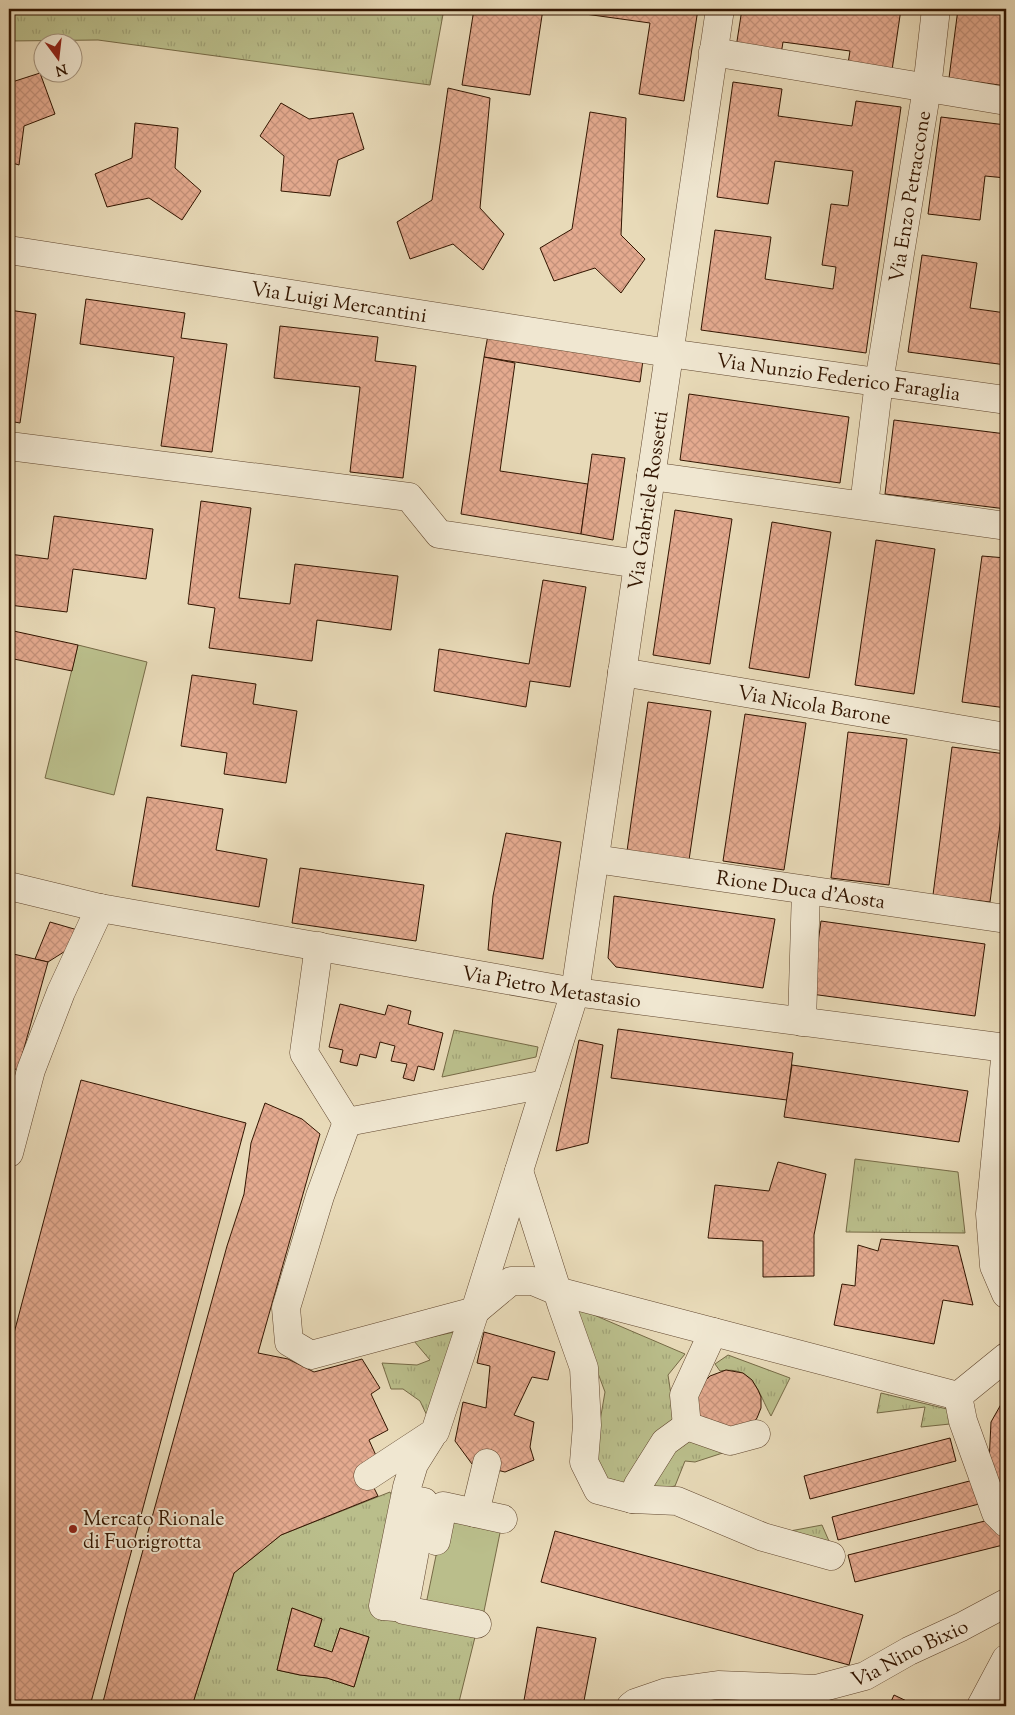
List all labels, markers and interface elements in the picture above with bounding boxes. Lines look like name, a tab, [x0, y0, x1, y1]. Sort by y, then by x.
north arrow	[32, 32, 82, 82]
text: N	[53, 58, 69, 80]
street label: Via Enzo Petraccone	[883, 109, 940, 285]
street label: Via Luigi Mercantini	[248, 276, 429, 332]
street label: Via Nunzio Federico Faraglia	[714, 348, 962, 410]
street label: Via Gabriele Rossetti	[622, 409, 678, 592]
street label: Via Nicola Barone	[735, 680, 893, 734]
street label: Rione Duca d'Aosta	[714, 865, 887, 918]
street label: Via Pietro Metastasio	[459, 960, 643, 1017]
place label: Mercato Rionale di Fuorigrotta	[83, 1506, 225, 1558]
marker: Mercato Rionale di Fuorigrotta	[67, 1523, 79, 1535]
street label: Via Nino Bixio	[848, 1613, 975, 1696]

